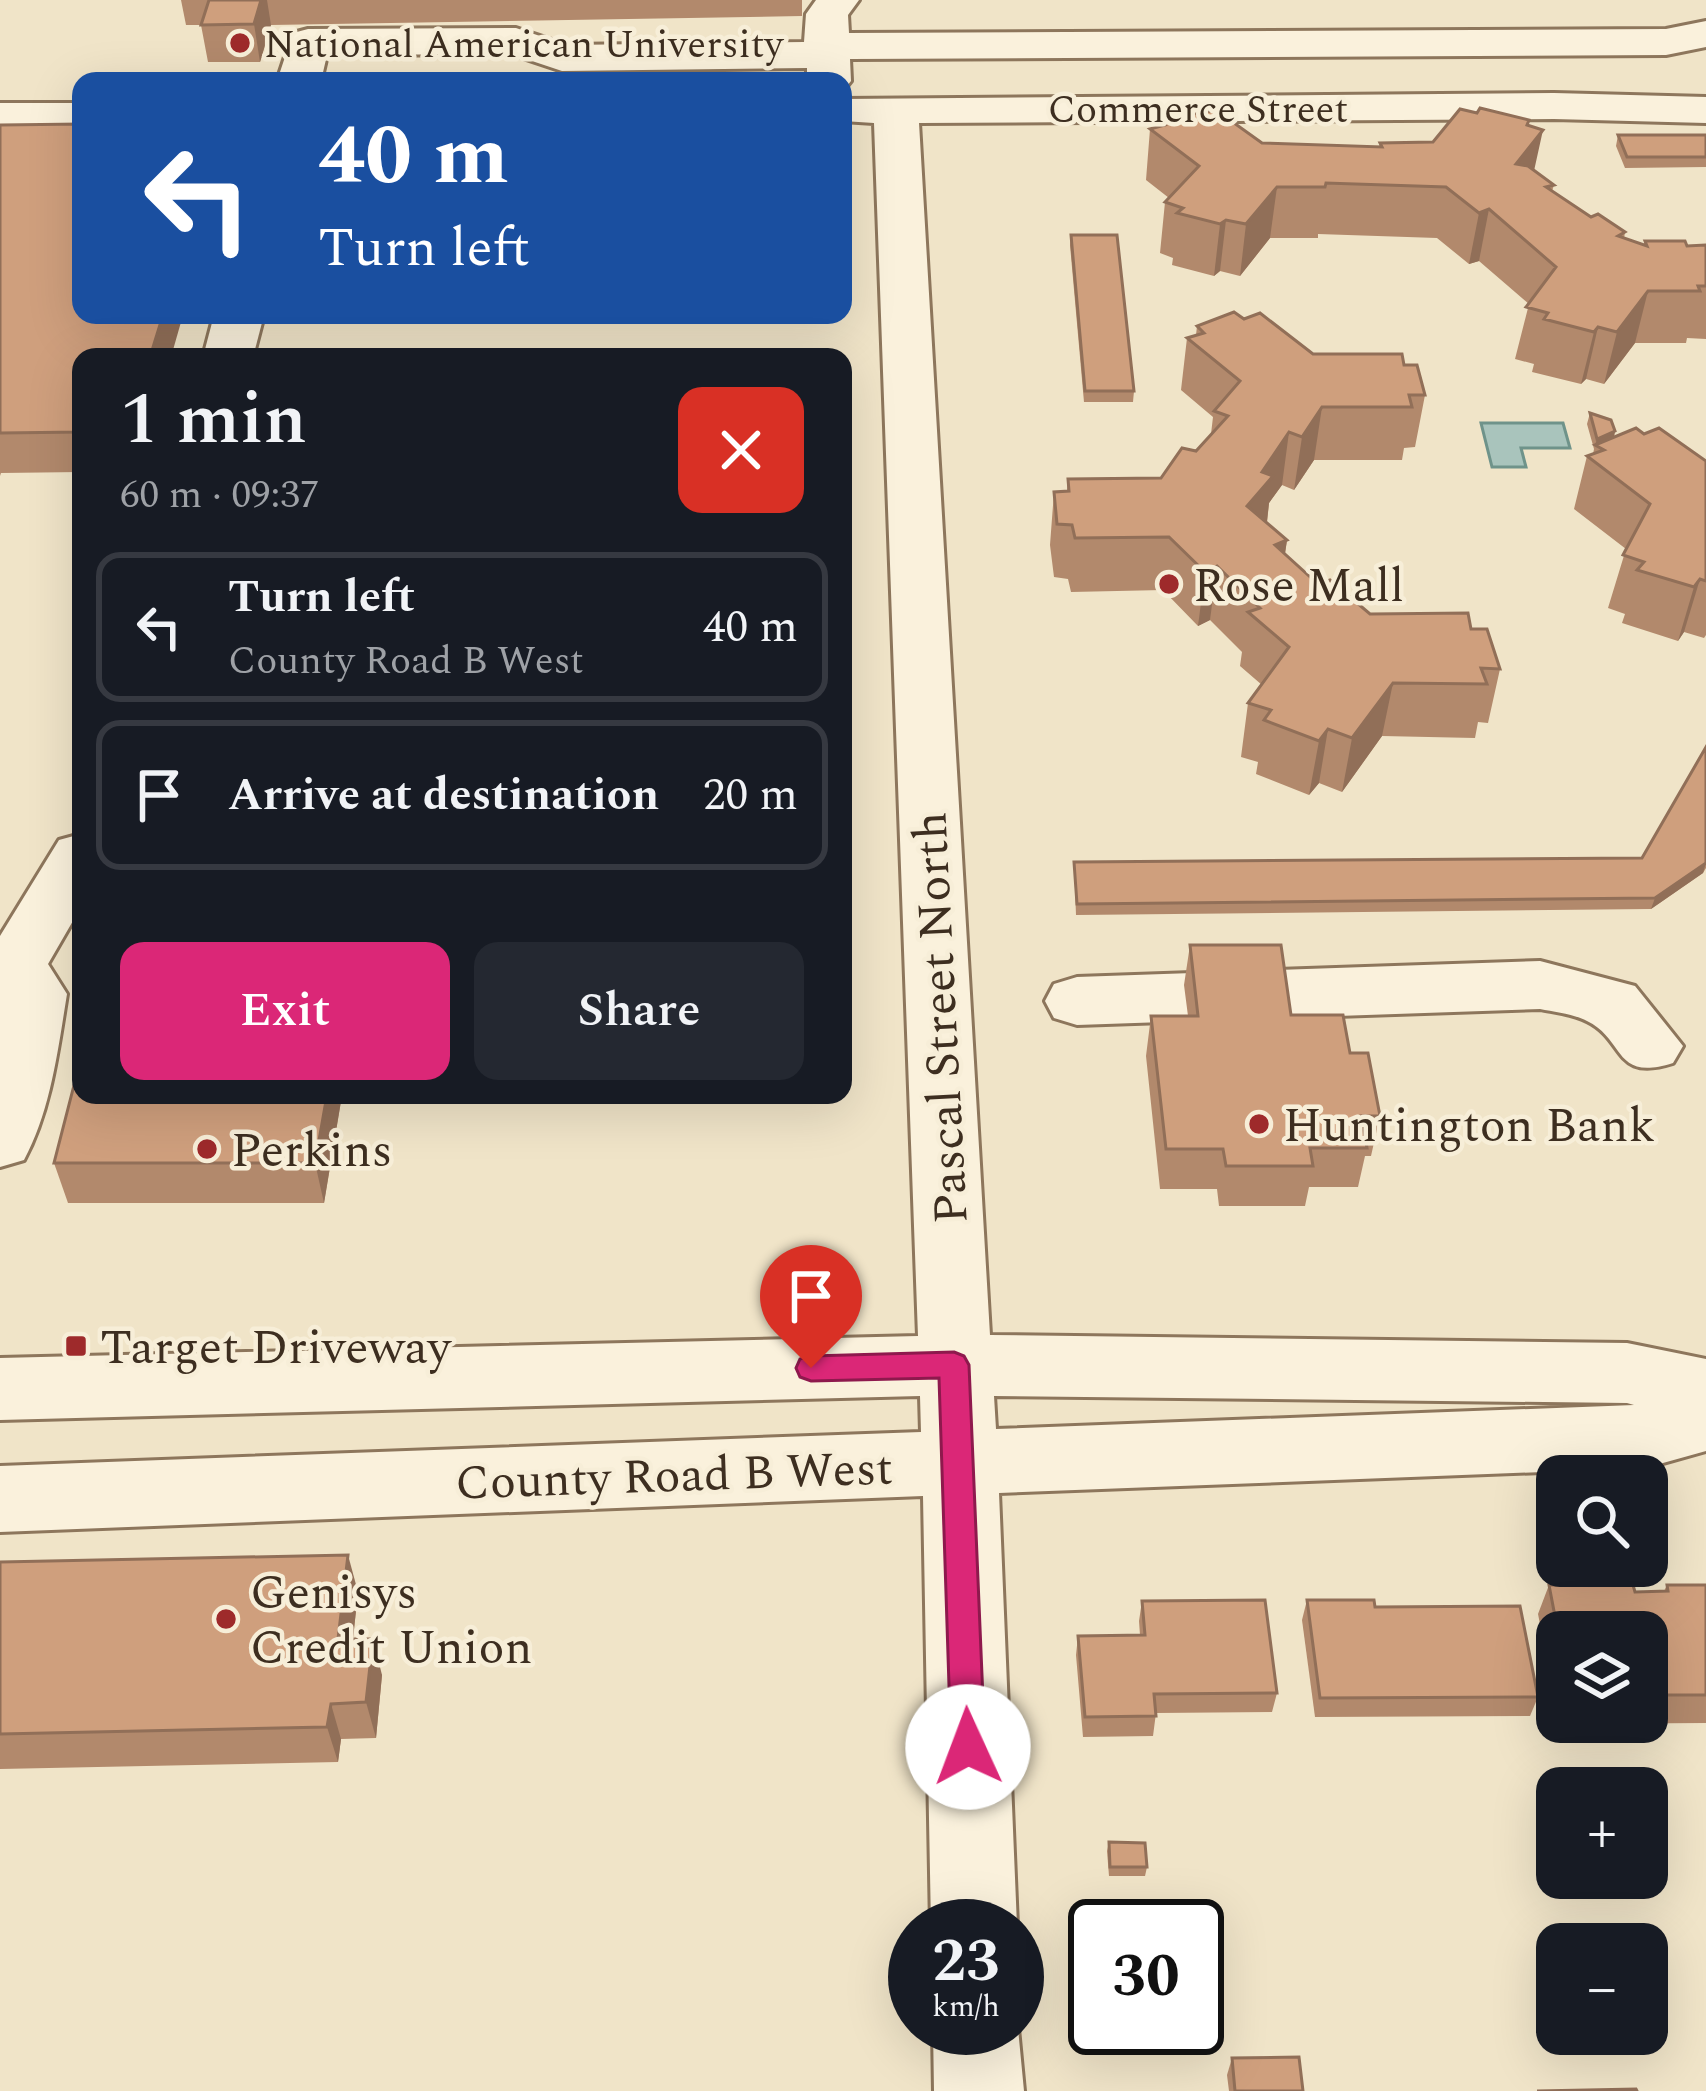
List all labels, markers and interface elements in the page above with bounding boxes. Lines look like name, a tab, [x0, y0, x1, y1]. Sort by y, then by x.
place label: National American University	[264, 16, 784, 75]
marker: National American University	[227, 30, 253, 56]
street label: Commerce Street	[1048, 81, 1348, 140]
text: 40 m	[318, 93, 509, 221]
icon: left	[120, 120, 276, 276]
text: Turn left	[318, 208, 530, 290]
text: 1 min	[120, 366, 307, 475]
button: close	[678, 387, 804, 513]
text: 60 m · 09:37	[120, 466, 319, 525]
place label: Rose Mall	[1193, 550, 1404, 623]
text: Turn left	[228, 563, 415, 632]
marker: Rose Mall	[1156, 571, 1182, 597]
text: 40 m	[703, 593, 798, 662]
icon: left	[126, 594, 192, 660]
text: County Road B West	[228, 632, 584, 691]
text: Arrive at destination	[228, 761, 659, 830]
text: 20 m	[703, 761, 798, 830]
icon: arrive	[126, 762, 192, 828]
street label: Pascal Street North	[894, 810, 989, 1226]
button: Exit	[120, 942, 450, 1080]
button: Share	[474, 942, 804, 1080]
place label: Huntington Bank	[1283, 1090, 1655, 1163]
marker: Huntington Bank	[1246, 1111, 1272, 1137]
place label: Perkins	[231, 1115, 392, 1188]
marker: Perkins	[194, 1136, 220, 1162]
pin	[760, 1245, 862, 1368]
icon: arrive	[778, 1263, 844, 1329]
place label: Target Driveway	[100, 1312, 453, 1385]
marker: Target Driveway	[63, 1333, 89, 1359]
street label: County Road B West	[454, 1432, 894, 1521]
map controls	[1536, 1455, 1668, 2055]
button: search	[1536, 1455, 1668, 1587]
place label: Genisys Credit Union	[250, 1557, 532, 1685]
marker: Genisys Credit Union	[213, 1606, 239, 1632]
button: layers	[1536, 1611, 1668, 1743]
position arrow	[905, 1684, 1031, 1810]
button: +	[1536, 1767, 1668, 1899]
speed limit sign: 30	[1068, 1899, 1224, 2055]
text: 23	[932, 1916, 1000, 2008]
button: −	[1536, 1923, 1668, 2055]
text: km/h	[932, 1984, 1000, 2030]

